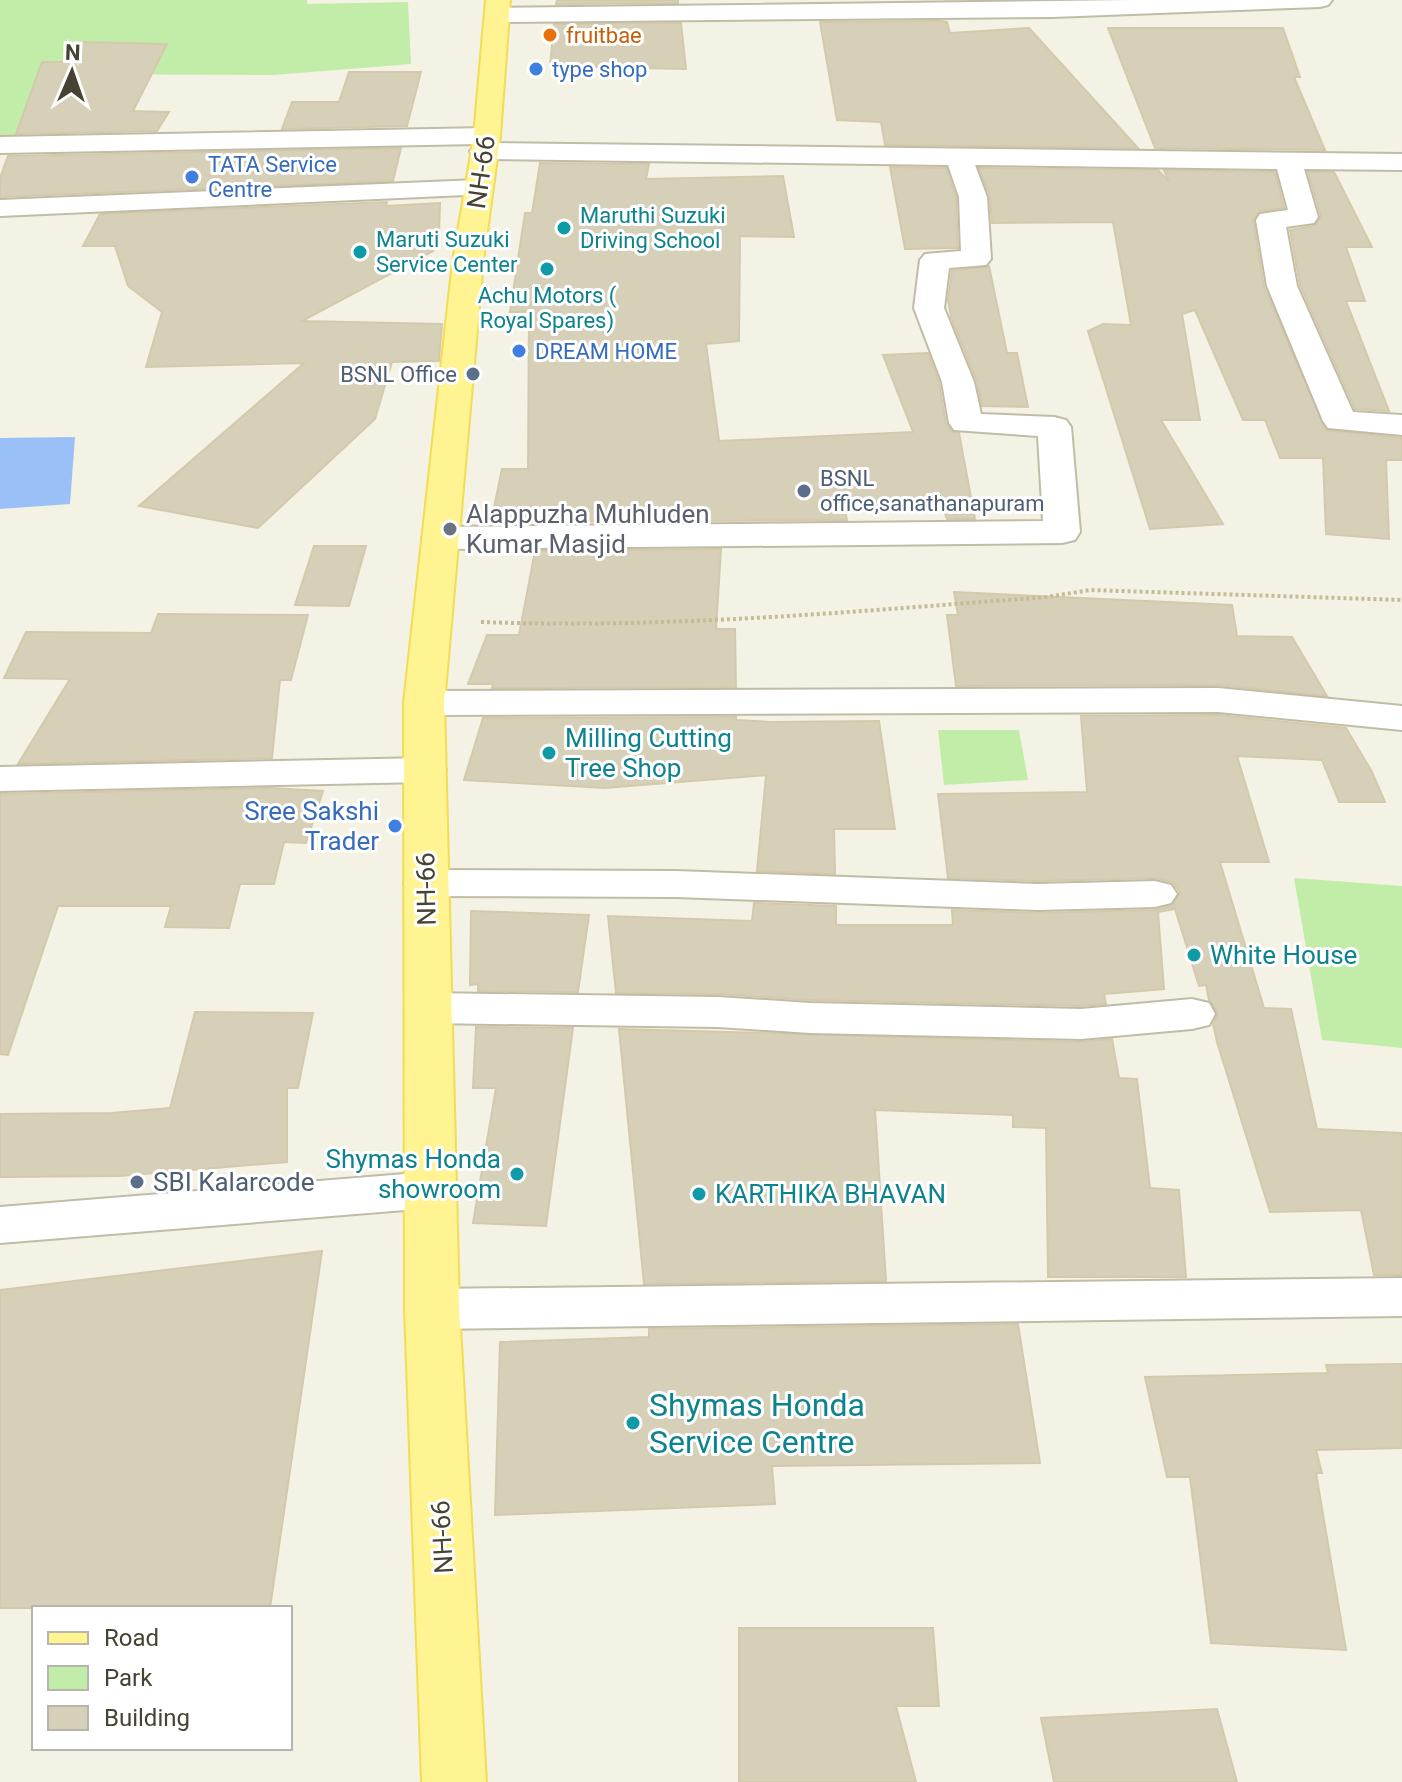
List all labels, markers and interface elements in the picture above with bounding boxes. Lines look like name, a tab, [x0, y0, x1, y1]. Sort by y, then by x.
place label: fruitbae	[566, 23, 642, 48]
marker: fruitbae	[541, 26, 559, 44]
north arrow	[32, 32, 112, 112]
text: N	[64, 40, 81, 65]
place label: type shop	[552, 57, 647, 82]
marker: type shop	[527, 60, 545, 78]
street label: NH-66	[461, 134, 501, 210]
place label: TATA Service Centre	[208, 152, 337, 202]
marker: TATA Service Centre	[183, 168, 201, 186]
place label: Maruthi Suzuki Driving School	[580, 203, 726, 253]
marker: Maruthi Suzuki Driving School	[555, 219, 573, 237]
place label: Maruti Suzuki Service Center	[376, 227, 518, 277]
marker: Maruti Suzuki Service Center	[351, 243, 369, 261]
marker: Achu Motors ( Royal Spares)	[538, 260, 556, 278]
place label: Achu Motors ( Royal Spares)	[478, 283, 617, 334]
place label: DREAM HOME	[535, 339, 677, 364]
marker: DREAM HOME	[510, 342, 528, 360]
place label: BSNL Office	[340, 362, 457, 387]
marker: BSNL Office	[464, 365, 482, 383]
place label: BSNL office,sanathanapuram	[820, 466, 1044, 516]
marker: BSNL office,sanathanapuram	[795, 482, 813, 500]
place label: Alappuzha Muhluden Kumar Masjid	[466, 499, 710, 559]
marker: Alappuzha Muhluden Kumar Masjid	[441, 520, 459, 538]
place label: Milling Cutting Tree Shop	[565, 723, 732, 783]
marker: Milling Cutting Tree Shop	[540, 744, 558, 762]
place label: Sree Sakshi Trader	[244, 796, 379, 856]
marker: Sree Sakshi Trader	[386, 817, 404, 835]
street label: NH-66	[410, 852, 442, 926]
place label: White House	[1210, 940, 1357, 970]
marker: White House	[1185, 946, 1203, 964]
place label: Shymas Honda showroom	[326, 1144, 501, 1204]
marker: Shymas Honda showroom	[508, 1165, 526, 1183]
place label: SBI Kalarcode	[153, 1167, 315, 1197]
marker: SBI Kalarcode	[128, 1173, 146, 1191]
place label: KARTHIKA BHAVAN	[715, 1179, 946, 1209]
marker: KARTHIKA BHAVAN	[690, 1185, 708, 1203]
place label: Shymas Honda Service Centre	[649, 1386, 865, 1461]
marker: Shymas Honda Service Centre	[624, 1414, 642, 1432]
street label: NH-66	[425, 1500, 459, 1574]
legend	[32, 1606, 292, 1750]
text: Road	[104, 1624, 159, 1652]
text: Park	[104, 1664, 153, 1692]
text: Building	[104, 1704, 190, 1732]

